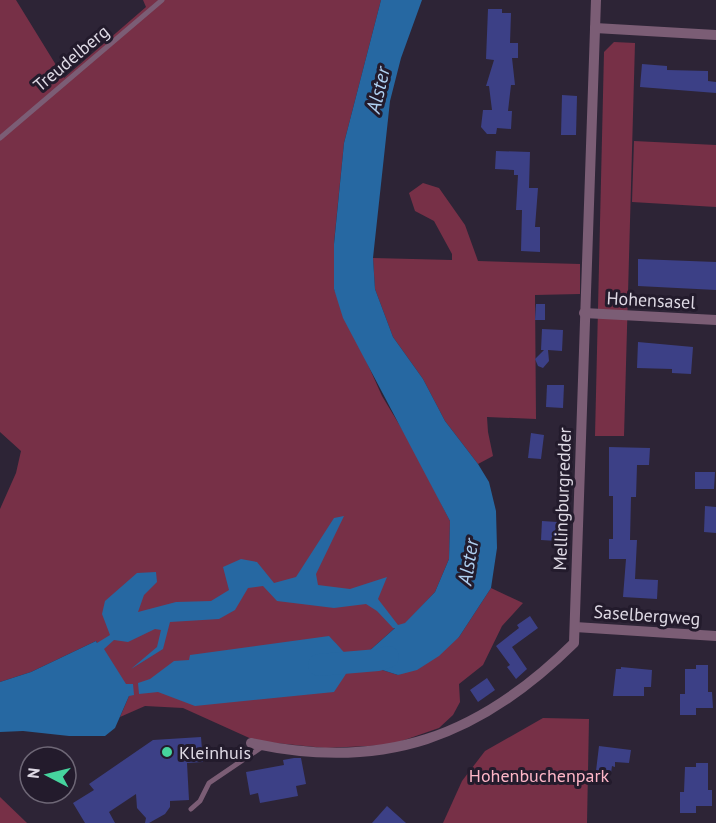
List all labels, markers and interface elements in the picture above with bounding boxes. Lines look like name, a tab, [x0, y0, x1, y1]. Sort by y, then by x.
street label: Treudelberg	[28, 20, 114, 96]
water label: Alster	[360, 63, 396, 117]
street label: Hohensasel	[606, 286, 697, 314]
street label: Mellingburgredder	[548, 427, 576, 571]
water label: Alster	[451, 536, 485, 588]
street label: Saselbergweg	[593, 600, 701, 630]
place label: Kleinhuis	[179, 741, 251, 764]
north arrow	[18, 745, 78, 805]
marker: Kleinhuis	[160, 745, 174, 759]
park label: Hohenbuchenpark	[469, 764, 610, 787]
text: N	[23, 767, 44, 780]

